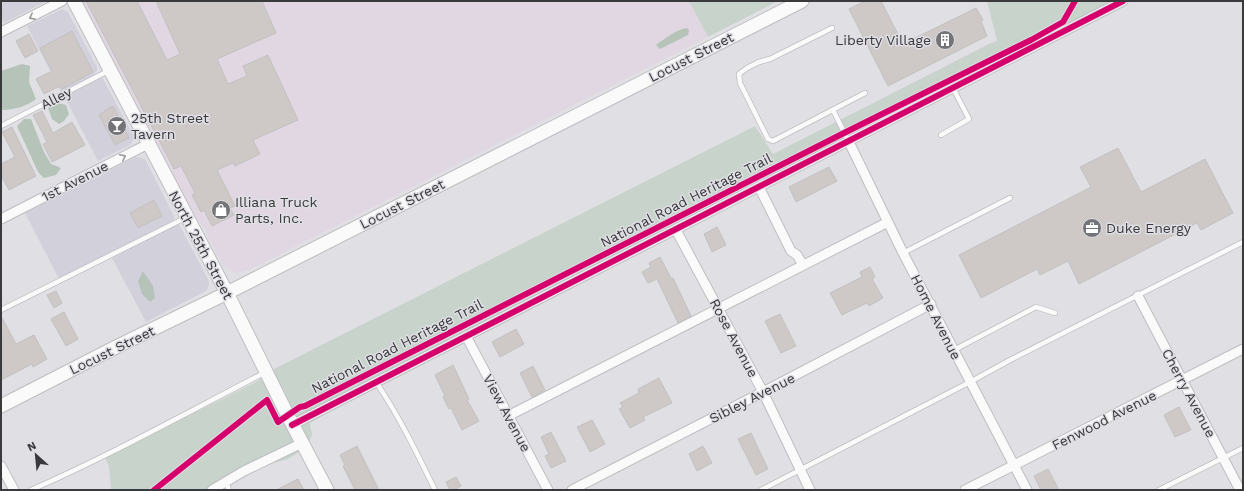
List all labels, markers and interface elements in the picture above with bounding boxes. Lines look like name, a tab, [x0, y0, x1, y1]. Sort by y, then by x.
one-way arrow	[28, 12, 36, 19]
street label: Locust Street	[646, 29, 736, 85]
building icon: Liberty Village	[934, 29, 956, 51]
place label: Liberty Village	[835, 32, 931, 48]
street label: Alley	[38, 83, 75, 113]
place label: 25th Street Tavern	[131, 110, 209, 142]
bar icon: 25th Street Tavern	[106, 115, 128, 137]
street label: National Road Heritage Trail	[598, 149, 775, 250]
one-way arrow	[119, 154, 126, 161]
street label: 1st Avenue	[39, 157, 111, 205]
street label: Locust Street	[357, 176, 447, 232]
street label: North 25th Street	[166, 188, 237, 302]
place label: Illiana Truck Parts, Inc.	[235, 194, 318, 226]
shop icon: Illiana Truck Parts, Inc.	[210, 199, 232, 221]
office icon: Duke Energy	[1081, 217, 1103, 239]
place label: Duke Energy	[1106, 220, 1192, 236]
street label: Home Avenue	[908, 272, 964, 362]
street label: National Road Heritage Trail	[309, 295, 486, 396]
street label: Rose Avenue	[707, 296, 761, 380]
street label: Locust Street	[67, 322, 158, 378]
street label: Cherry Avenue	[1159, 346, 1219, 440]
street label: Sibley Avenue	[706, 370, 798, 426]
street label: View Avenue	[480, 371, 534, 455]
street label: Fenwood Avenue	[1049, 387, 1159, 453]
north arrow	[16, 435, 56, 475]
text: N	[25, 439, 38, 454]

